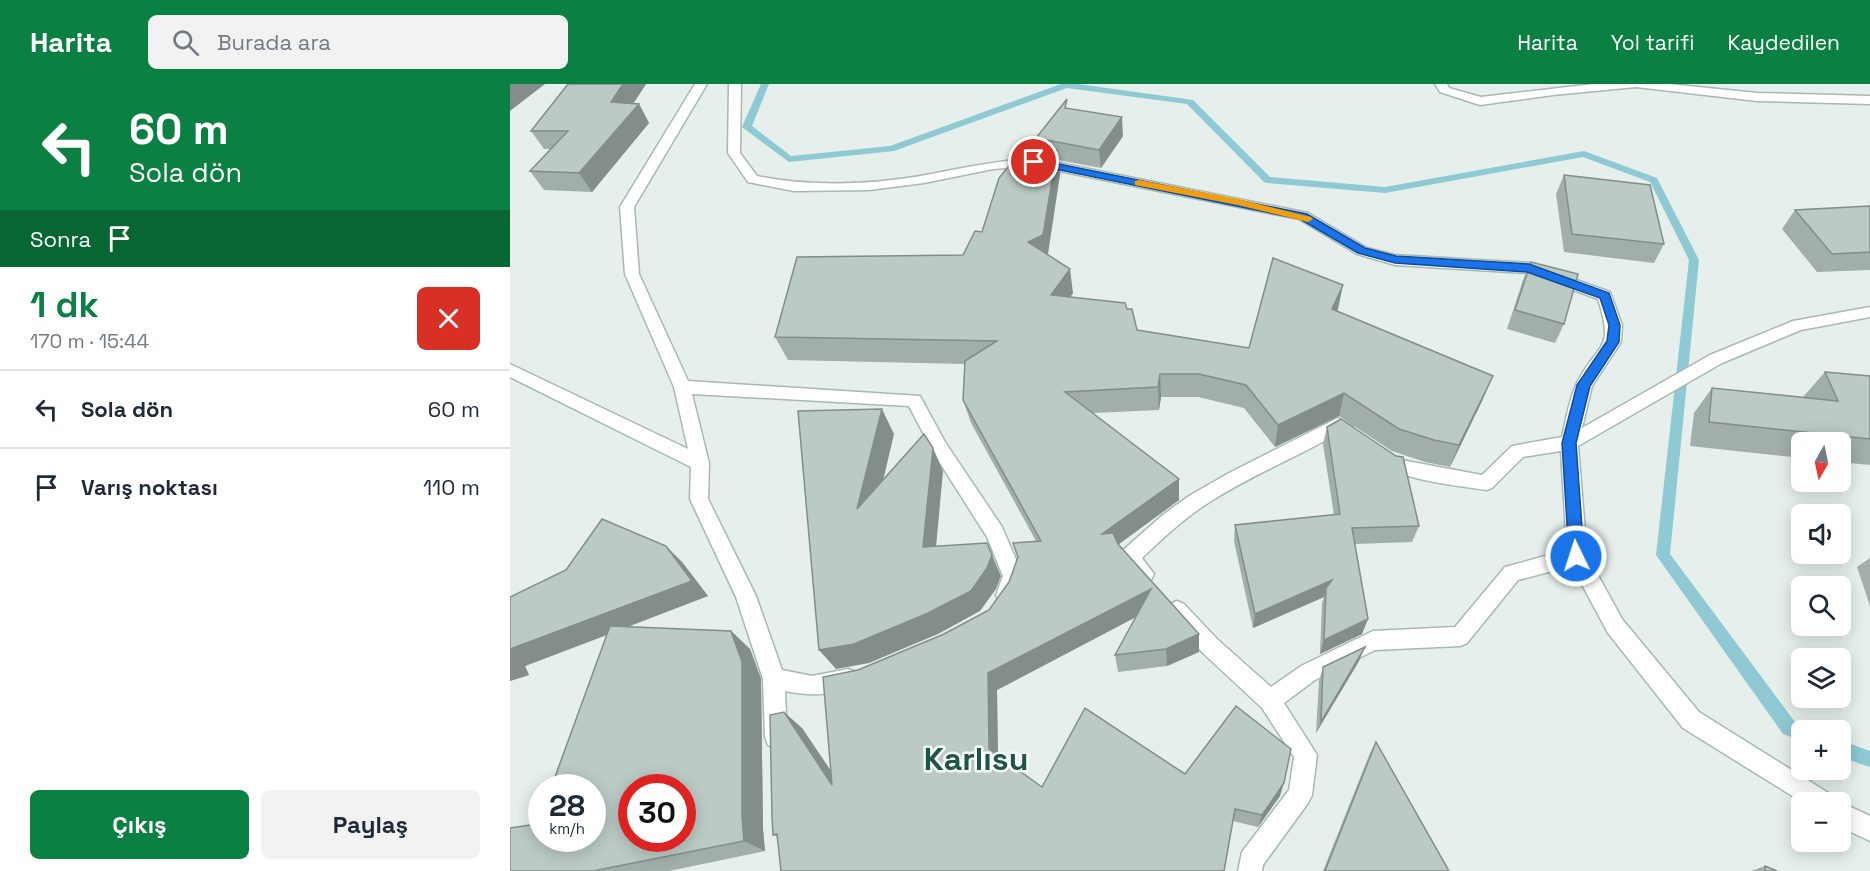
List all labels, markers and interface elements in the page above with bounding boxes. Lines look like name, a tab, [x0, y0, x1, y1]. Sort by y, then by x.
search box	[148, 15, 568, 69]
text: Harita	[30, 24, 112, 60]
icon: search	[169, 26, 202, 59]
text: Burada ara	[217, 28, 331, 56]
text: Harita	[1517, 29, 1578, 56]
text: Yol tarifi	[1611, 29, 1694, 56]
text: Kaydedilen	[1727, 29, 1840, 56]
text: 60 m	[129, 103, 229, 156]
icon: left	[30, 108, 108, 186]
pin	[1008, 136, 1059, 187]
icon: arrive	[1017, 145, 1050, 178]
text: Sola dön	[129, 155, 242, 190]
icon: arrive	[103, 222, 136, 255]
text: Sonra	[30, 225, 91, 253]
text: 1 dk	[30, 282, 99, 328]
button: close	[417, 287, 480, 350]
text: 170 m · 15:44	[30, 328, 149, 354]
icon: left	[30, 393, 63, 426]
text: Sola dön	[81, 395, 173, 423]
text: 60 m	[428, 395, 480, 423]
north arrow	[1791, 432, 1851, 492]
map controls	[1791, 432, 1851, 852]
icon: arrive	[30, 471, 63, 504]
text: Varış noktası	[81, 473, 218, 501]
text: 110 m	[423, 473, 480, 501]
button: sound	[1791, 504, 1851, 564]
position arrow	[1544, 524, 1608, 588]
button: search	[1791, 576, 1851, 636]
button: layers	[1791, 648, 1851, 708]
button: +	[1791, 720, 1851, 780]
district label: Karlısu	[924, 739, 1028, 779]
speed limit sign: 30	[618, 774, 696, 852]
text: 28	[549, 786, 585, 825]
button: Çıkış	[30, 790, 249, 859]
button: Paylaş	[261, 790, 480, 859]
button: −	[1791, 792, 1851, 852]
text: km/h	[549, 819, 585, 838]

